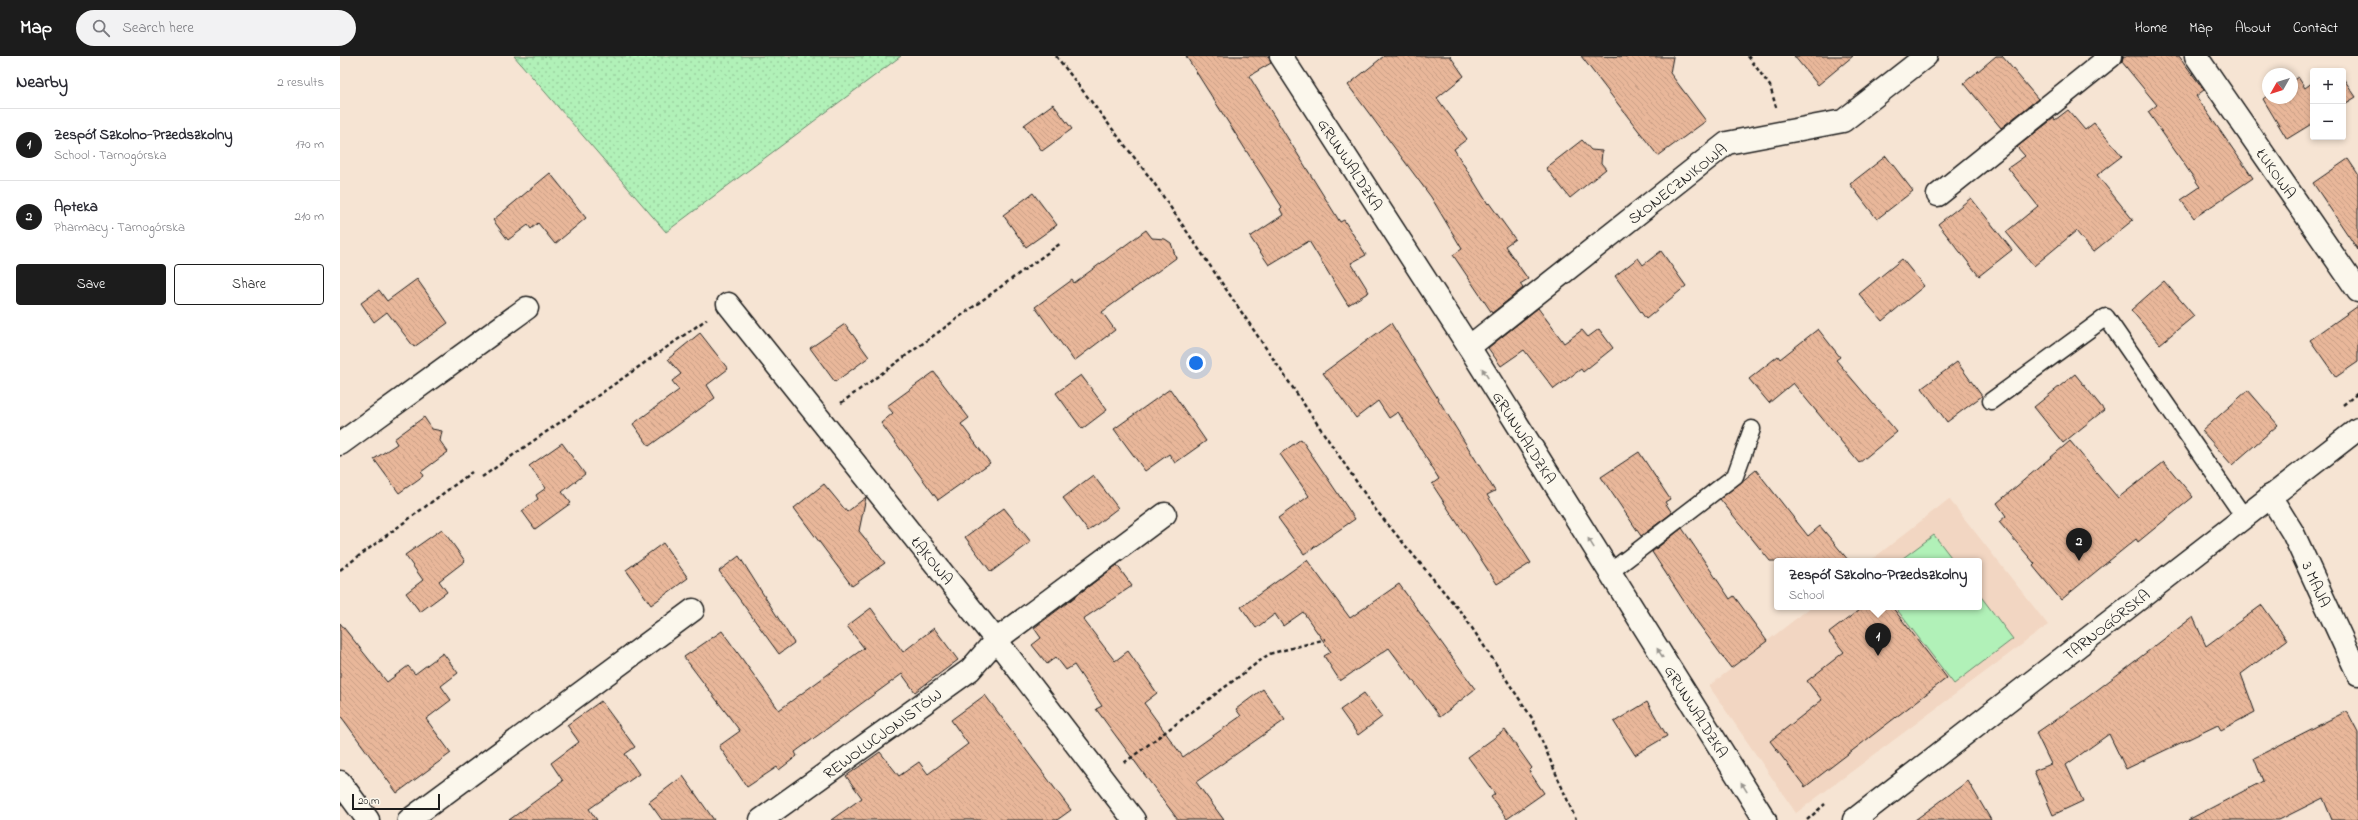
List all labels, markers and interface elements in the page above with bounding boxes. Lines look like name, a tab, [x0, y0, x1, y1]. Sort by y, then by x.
search box	[76, 10, 356, 46]
text: Map	[20, 15, 52, 42]
icon: search	[90, 17, 112, 39]
text: Search here	[122, 17, 194, 39]
text: Home	[2135, 18, 2167, 39]
text: Map	[2189, 18, 2213, 39]
text: About	[2235, 18, 2271, 39]
text: Contact	[2293, 18, 2338, 39]
north arrow	[2262, 68, 2298, 104]
map controls	[2310, 68, 2346, 140]
button: +	[2310, 68, 2346, 104]
text: Nearby	[16, 70, 68, 95]
text: 2 results	[277, 73, 324, 92]
button: −	[2310, 104, 2346, 140]
street label: GRUNWALDZKA	[1310, 114, 1388, 216]
text: Zespół Szkolno-Przedszkolny	[54, 124, 233, 146]
text: 1	[27, 135, 31, 154]
text: 170 m	[296, 135, 324, 154]
street label: SŁONECZNIKOWA	[1623, 138, 1733, 231]
street label: ŁUKOWA	[2249, 143, 2301, 204]
text: School · Tarnogórska	[54, 146, 167, 165]
text: Apteka	[54, 196, 98, 218]
text: 2	[26, 207, 32, 226]
text: 210 m	[294, 207, 324, 226]
text: Pharmacy · Tarnogórska	[54, 218, 185, 237]
button: Save	[16, 264, 166, 305]
button: Share	[174, 264, 324, 305]
your location	[1186, 353, 1206, 373]
one-way arrow	[1482, 367, 1489, 379]
street label: GRUNWALDZKA	[1485, 387, 1562, 489]
pin: 2	[2066, 528, 2092, 561]
street label: ŁĄKOWA	[904, 531, 959, 591]
one-way arrow	[1588, 537, 1595, 549]
popup	[1774, 558, 1982, 610]
street label: 3 MAJA	[2294, 558, 2336, 612]
text: Zespół Szkolno-Przedszkolny	[1789, 564, 1967, 586]
street label: TARNOGÓRSKA	[2058, 584, 2156, 667]
text: School	[1789, 586, 1824, 605]
pin: 1	[1865, 623, 1891, 656]
one-way arrow	[1657, 647, 1664, 659]
street label: GRUNWALDZKA	[1657, 661, 1734, 763]
street label: REWOLUCJONISTÓW	[819, 683, 947, 786]
one-way arrow	[1741, 781, 1748, 793]
scale bar	[352, 792, 440, 811]
text: 20 m	[358, 793, 380, 809]

